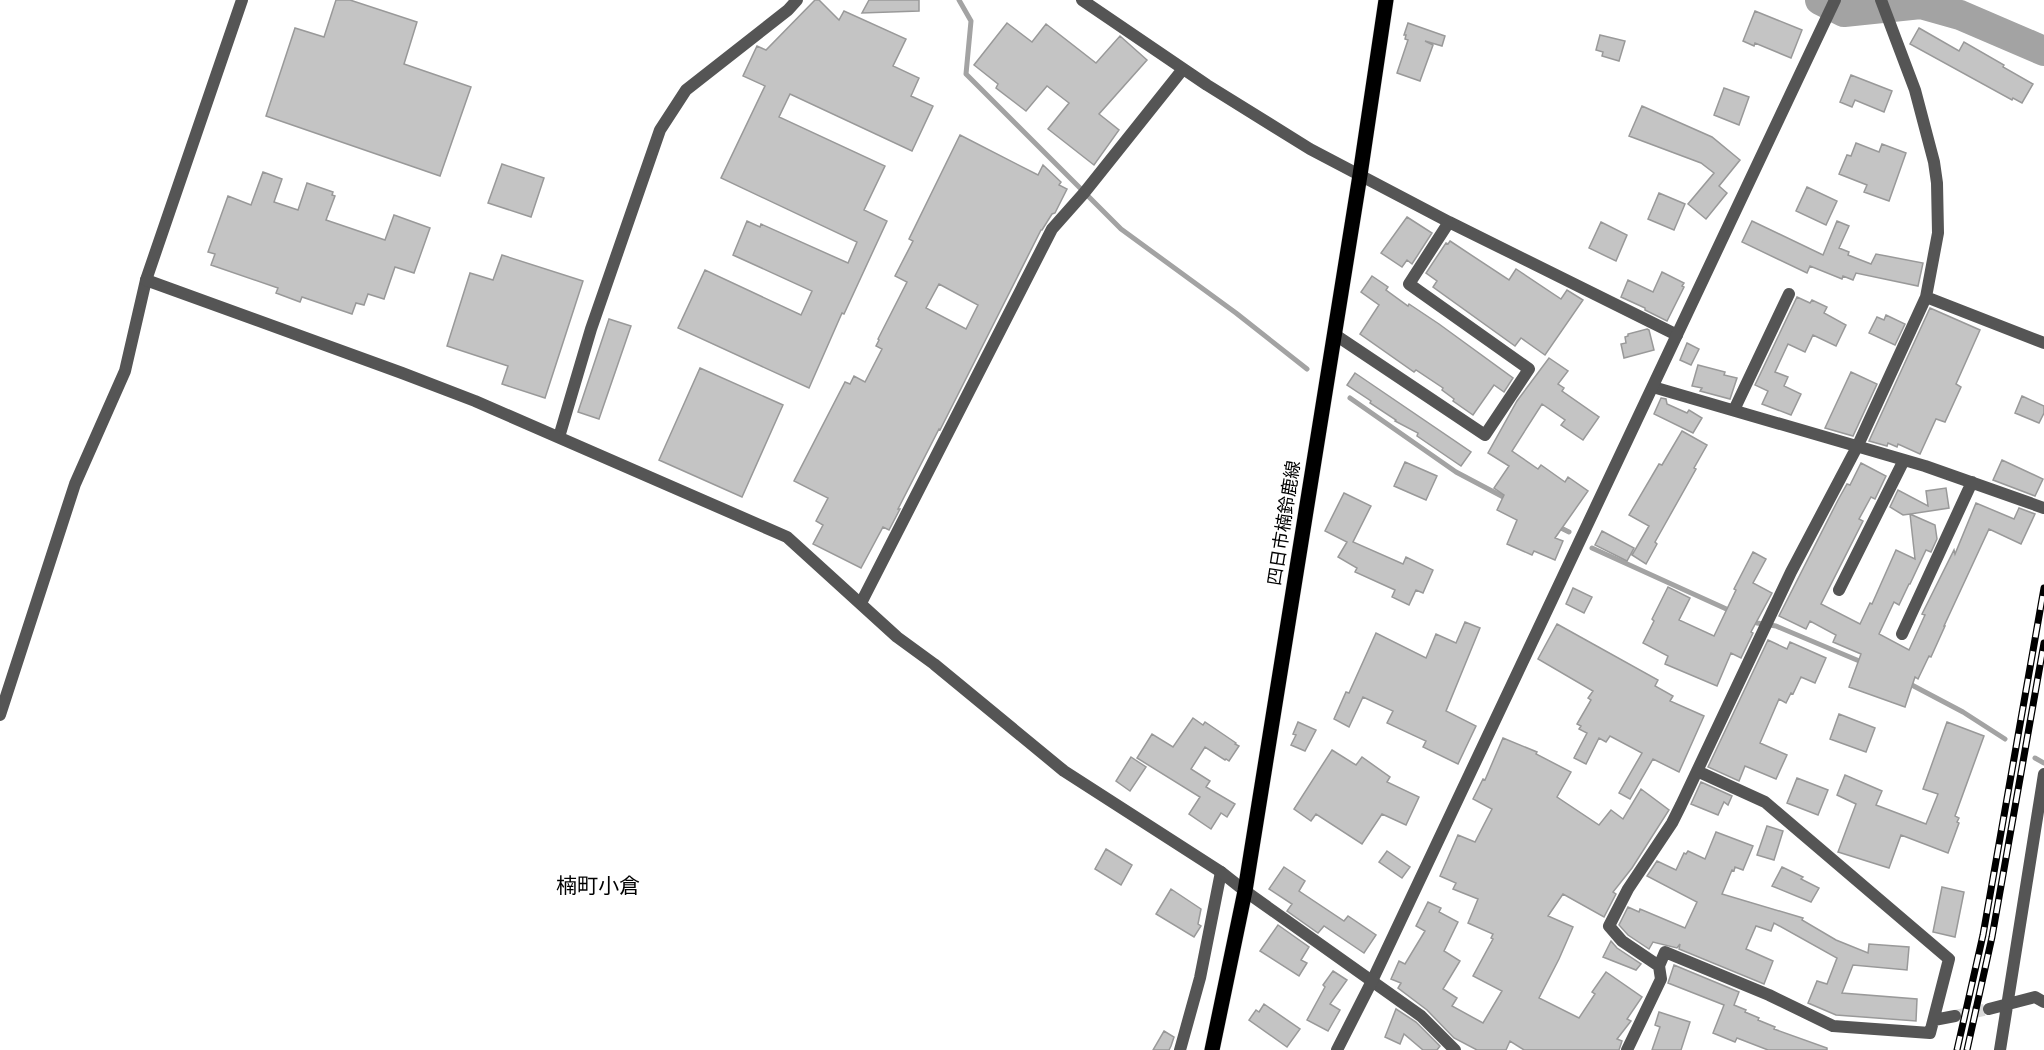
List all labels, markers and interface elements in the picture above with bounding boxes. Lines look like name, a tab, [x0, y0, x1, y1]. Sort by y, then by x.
street label: 四日市楠鈴鹿線	[1262, 459, 1305, 587]
district label: 楠町小倉	[556, 872, 640, 899]

